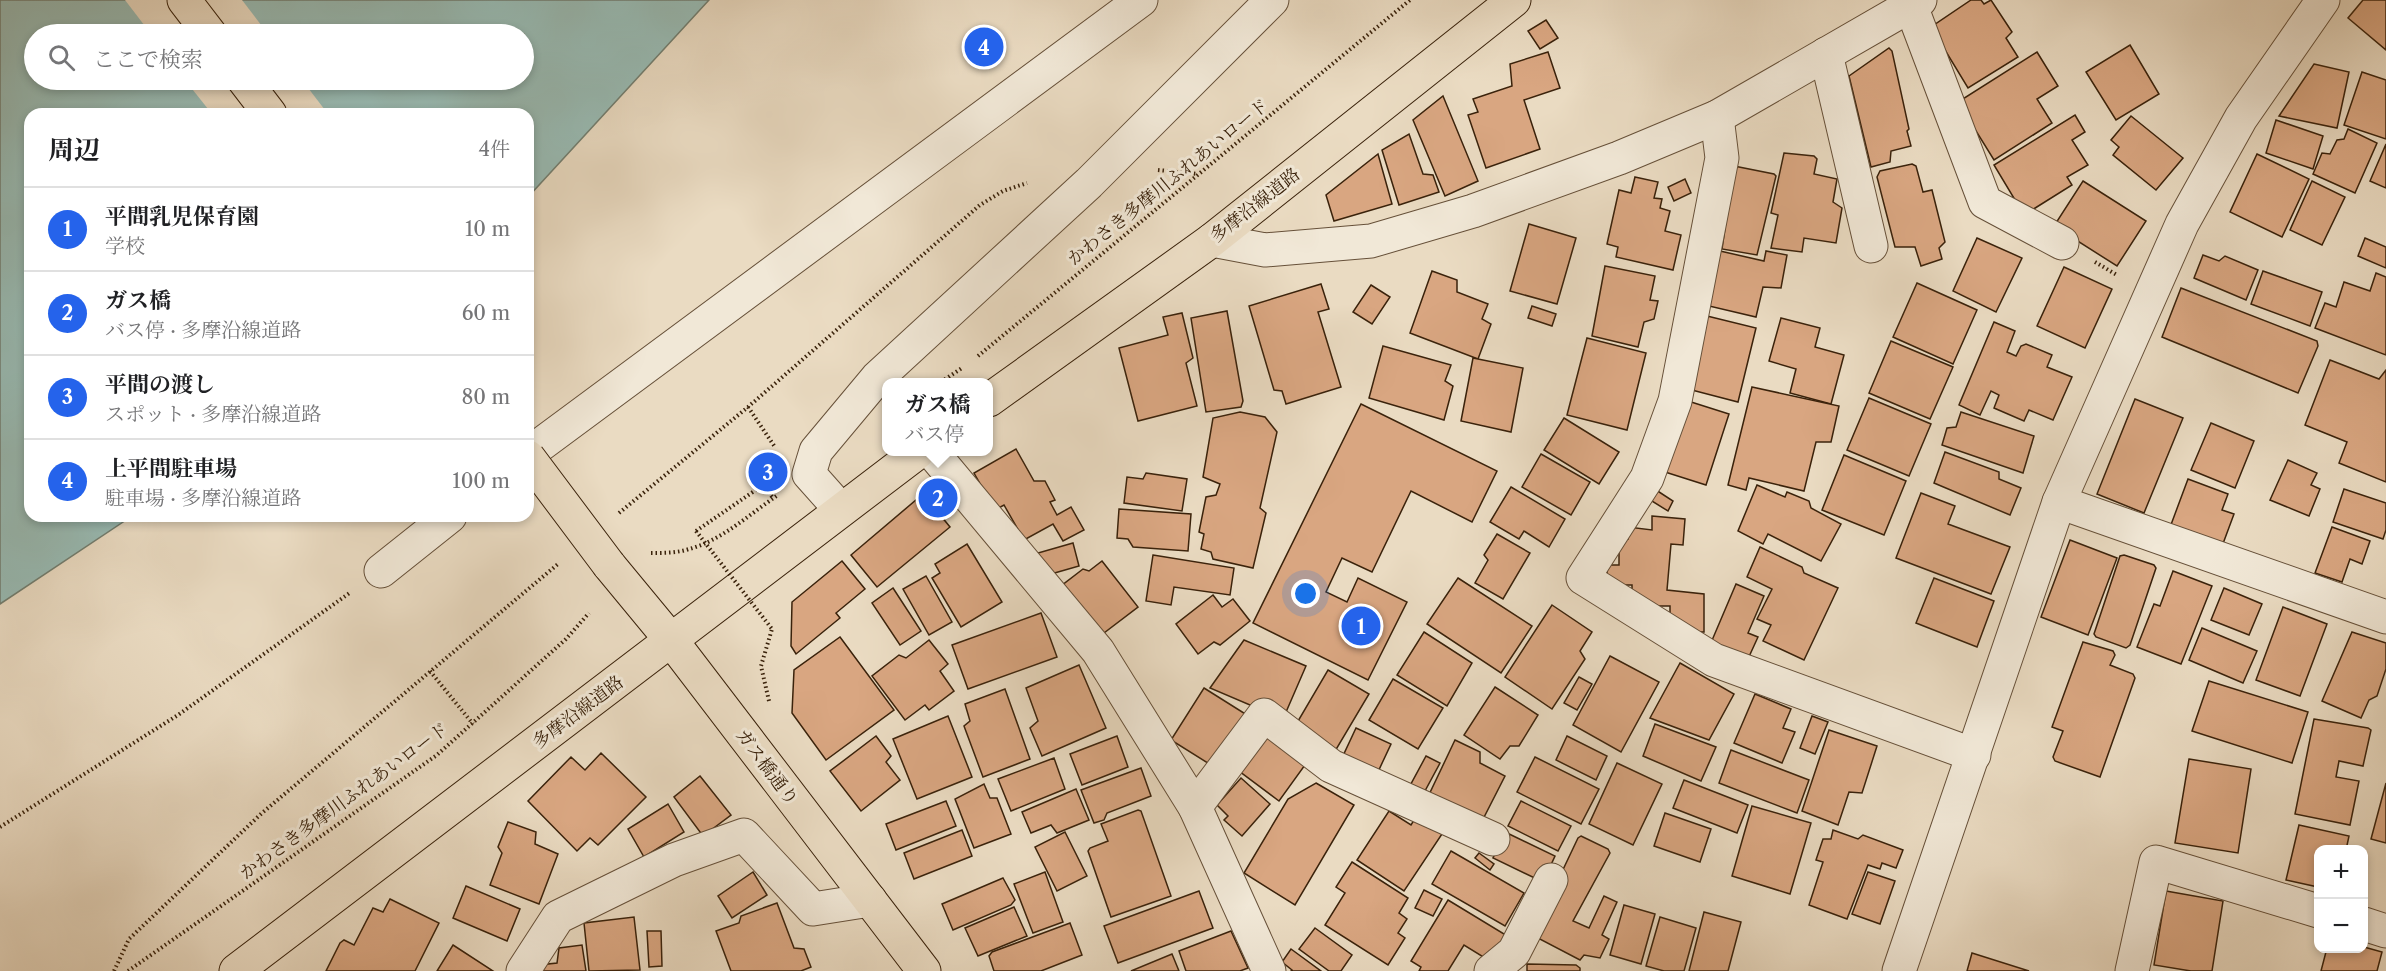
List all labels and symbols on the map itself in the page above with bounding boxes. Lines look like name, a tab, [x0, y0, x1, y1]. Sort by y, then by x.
pin: 4	[964, 24, 1004, 70]
street label: かわさき多摩川ふれあいロード	[1063, 94, 1273, 270]
street label: 多摩沿線道路	[1206, 163, 1304, 247]
pin: 3	[748, 450, 788, 494]
pin: 2	[918, 476, 958, 520]
your location	[1291, 579, 1320, 608]
pin: 1	[1342, 604, 1380, 648]
street label: 多摩沿線道路	[528, 671, 628, 753]
street label: かわさき多摩川ふれあいロード	[236, 718, 452, 884]
street label: ガス橋通り	[731, 724, 803, 810]

